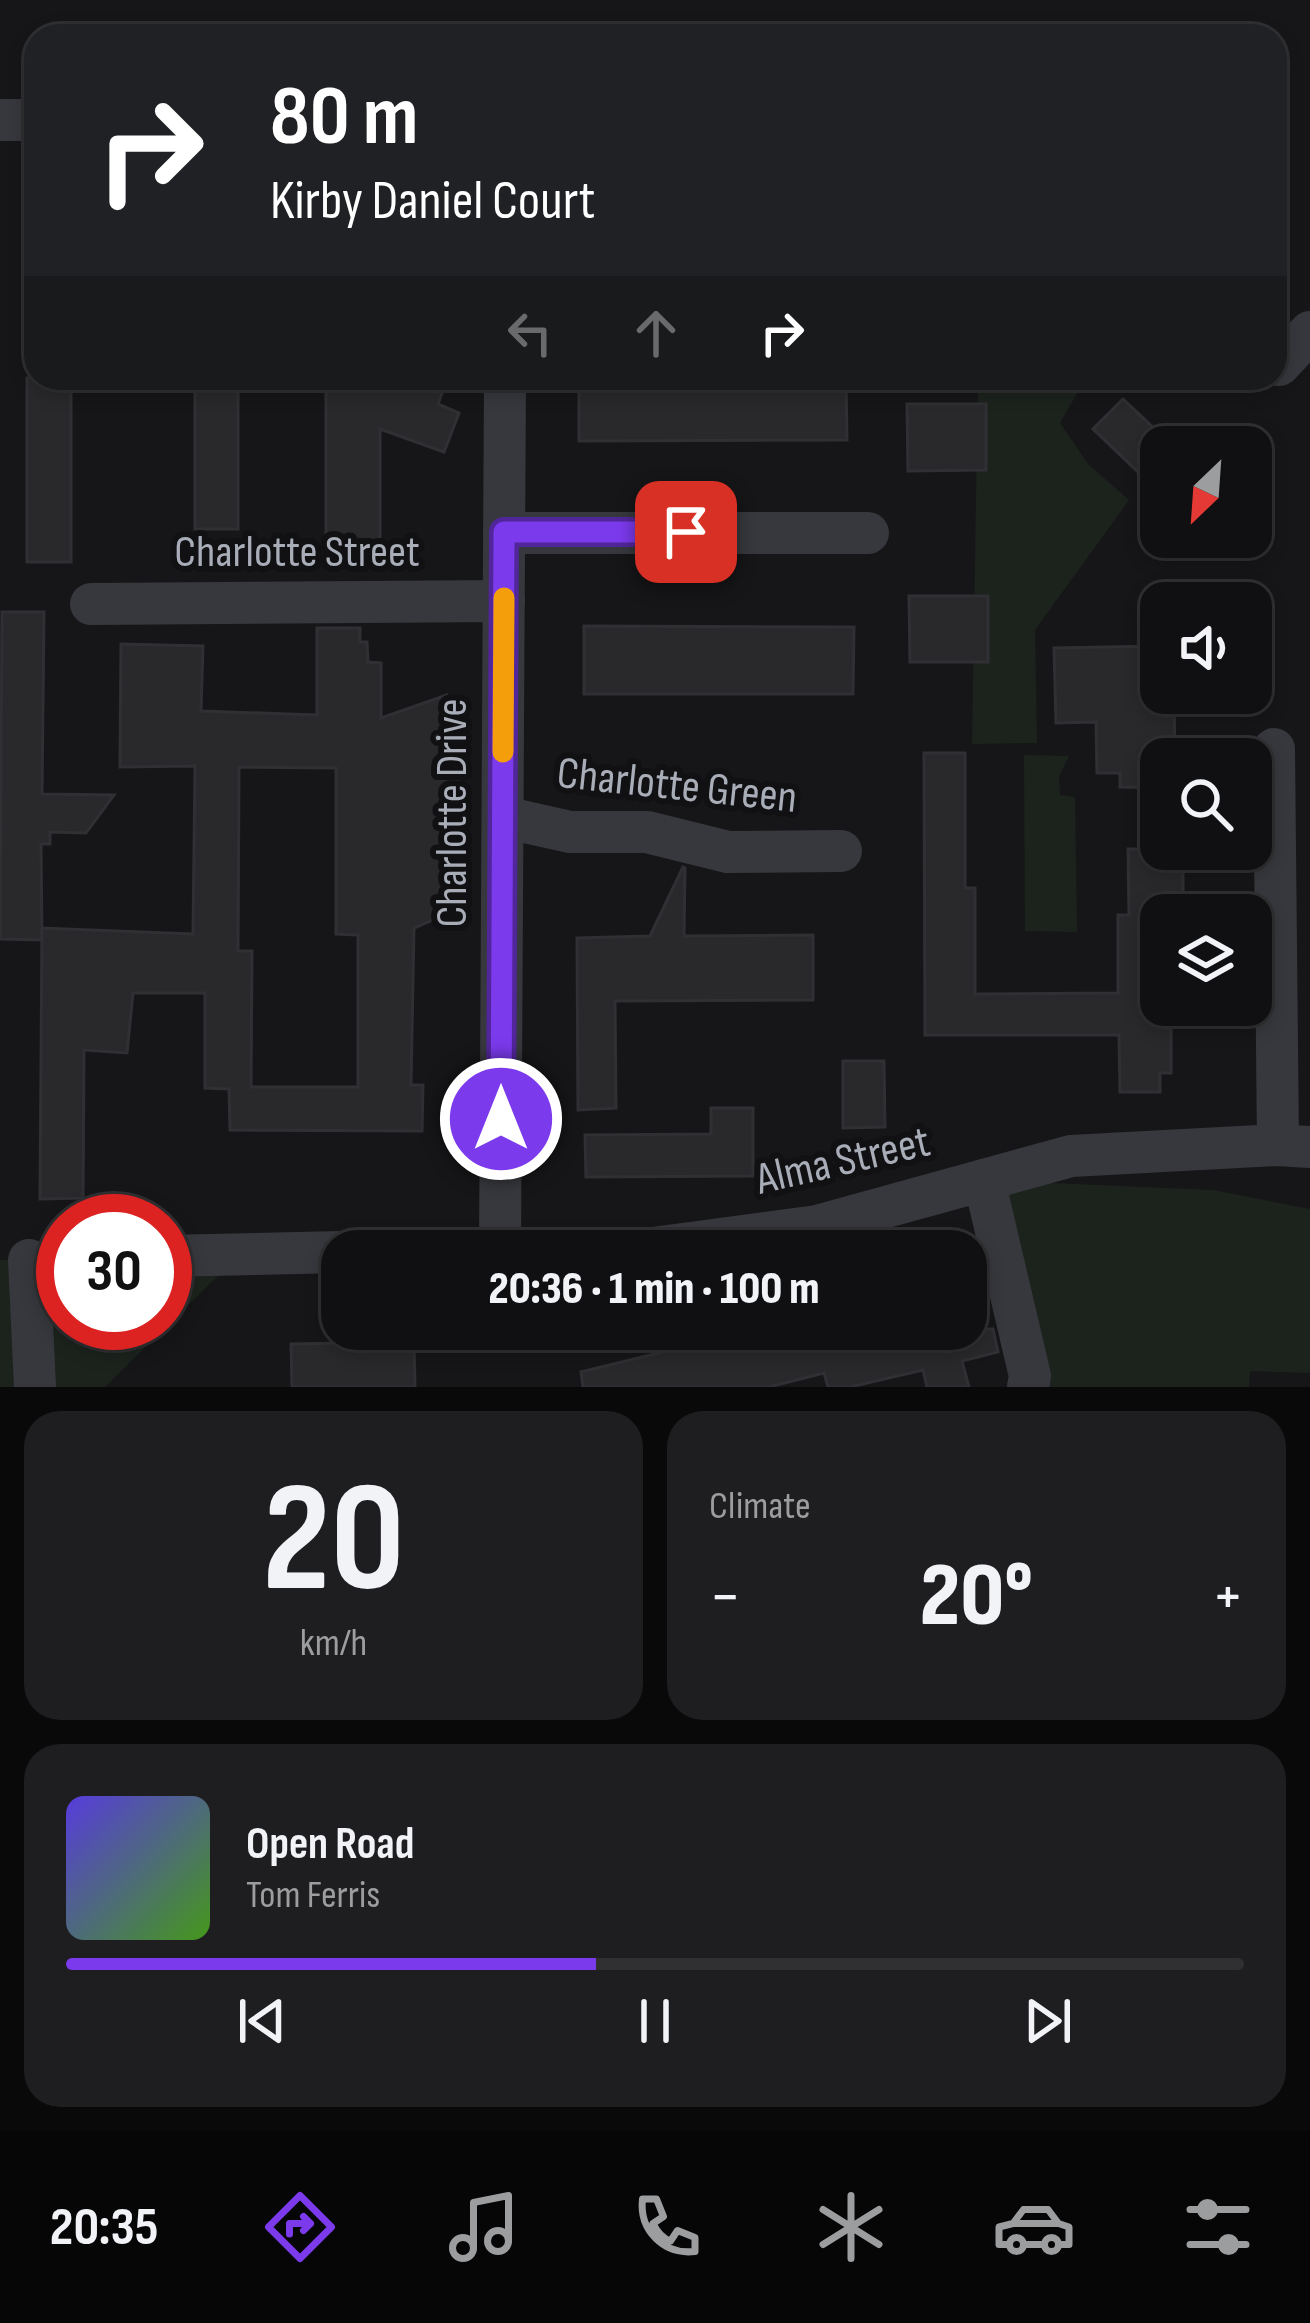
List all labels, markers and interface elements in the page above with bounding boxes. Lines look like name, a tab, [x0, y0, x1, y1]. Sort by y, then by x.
text: 80 m	[270, 67, 418, 168]
icon: right	[72, 72, 228, 228]
text: Kirby Daniel Court	[270, 169, 595, 234]
icon: left	[497, 300, 563, 366]
icon: ahead	[623, 300, 689, 366]
icon: right	[749, 300, 815, 366]
north arrow	[1140, 426, 1272, 558]
map controls	[1140, 426, 1272, 1026]
pin	[635, 481, 737, 583]
icon: arrive	[653, 499, 719, 565]
street label: Charlotte Street	[174, 525, 420, 580]
button: sound	[1140, 582, 1272, 714]
street label: Charlotte Drive	[425, 698, 480, 928]
button: search	[1140, 738, 1272, 870]
street label: Charlotte Green	[554, 746, 800, 826]
button: layers	[1140, 894, 1272, 1026]
position arrow	[438, 1056, 564, 1182]
street label: Alma Street	[750, 1114, 935, 1208]
speed limit sign: 30	[36, 1194, 192, 1350]
text: 20:36 · 1 min · 100 m	[488, 1262, 820, 1317]
text: 20	[262, 1448, 405, 1635]
text: Climate	[709, 1483, 811, 1530]
text: 20°	[920, 1543, 1033, 1651]
text: −	[709, 1558, 741, 1637]
text: +	[1212, 1558, 1244, 1637]
text: km/h	[300, 1620, 367, 1667]
text: Open Road	[246, 1817, 414, 1872]
text: Tom Ferris	[246, 1872, 380, 1919]
icon: previous	[229, 1988, 295, 2054]
icon: pause	[622, 1988, 688, 2054]
icon: next	[1015, 1988, 1081, 2054]
icon: directions	[258, 2185, 342, 2269]
icon: music	[442, 2185, 526, 2269]
icon: phone	[625, 2185, 709, 2269]
icon: climate	[809, 2185, 893, 2269]
icon: car	[992, 2185, 1076, 2269]
icon: filters	[1176, 2185, 1260, 2269]
text: 20:35	[50, 2195, 158, 2260]

